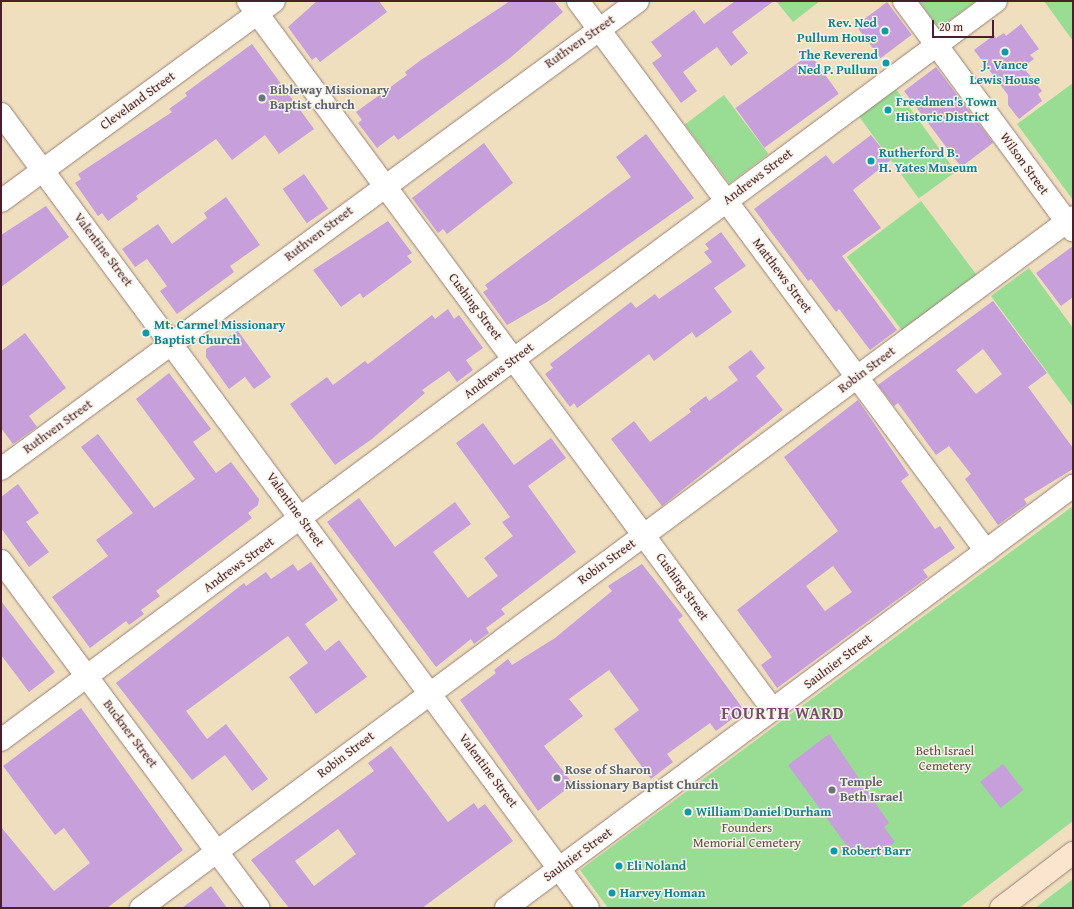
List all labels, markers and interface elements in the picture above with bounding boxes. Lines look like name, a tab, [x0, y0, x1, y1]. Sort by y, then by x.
street label: Ruthven Street	[542, 12, 618, 72]
scale bar	[934, 12, 996, 38]
place label: Rev. Ned Pullum House	[797, 16, 877, 47]
text: 20 m	[939, 18, 963, 35]
marker: Rev. Ned Pullum House	[880, 26, 890, 36]
marker: J. Vance Lewis House	[1000, 47, 1010, 57]
place label: The Reverend Ned P. Pullum	[798, 48, 878, 79]
marker: The Reverend Ned P. Pullum	[881, 58, 891, 68]
place label: J. Vance Lewis House	[970, 58, 1040, 89]
street label: Cleveland Street	[97, 69, 179, 133]
place label: Bibleway Missionary Baptist church	[270, 83, 389, 114]
marker: Bibleway Missionary Baptist church	[257, 93, 267, 103]
place label: Freedmen's Town Historic District	[896, 95, 997, 126]
marker: Freedmen's Town Historic District	[883, 105, 893, 115]
street label: Wilson Street	[996, 130, 1052, 198]
street label: Andrews Street	[720, 146, 796, 208]
place label: Rutherford B. H. Yates Museum	[879, 146, 977, 177]
marker: Rutherford B. H. Yates Museum	[866, 156, 876, 166]
street label: Ruthven Street	[282, 203, 356, 265]
street label: Valentine Street	[70, 210, 136, 290]
street label: Matthews Street	[749, 236, 815, 316]
street label: Cushing Street	[445, 270, 505, 344]
place label: Mt. Carmel Missionary Baptist Church	[154, 318, 285, 349]
marker: Mt. Carmel Missionary Baptist Church	[141, 328, 151, 338]
street label: Andrews Street	[461, 340, 537, 402]
street label: Robin Street	[835, 343, 899, 397]
street label: Ruthven Street	[20, 397, 96, 457]
street label: Valentine Street	[263, 470, 327, 550]
street label: Andrews Street	[201, 534, 277, 596]
street label: Robin Street	[575, 536, 639, 588]
street label: Cushing Street	[652, 550, 712, 624]
street label: Saulnier Street	[801, 631, 875, 693]
street label: Buckner Street	[99, 697, 161, 771]
district label: FOURTH WARD	[721, 703, 845, 723]
street label: Robin Street	[314, 728, 378, 782]
street label: Valentine Street	[455, 731, 521, 811]
park label: Beth Israel Cemetery	[916, 744, 974, 775]
place label: Rose of Sharon Missionary Baptist Church	[565, 763, 718, 794]
marker: Rose of Sharon Missionary Baptist Church	[552, 773, 562, 783]
place label: Temple Beth Israel	[840, 775, 903, 806]
marker: Temple Beth Israel	[827, 785, 837, 795]
place label: William Daniel Durham	[696, 804, 831, 820]
marker: William Daniel Durham	[683, 807, 693, 817]
park label: Founders Memorial Cemetery	[693, 821, 801, 852]
street label: Saulnier Street	[541, 825, 615, 885]
place label: Robert Barr	[842, 843, 911, 859]
marker: Robert Barr	[829, 846, 839, 856]
place label: Eli Noland	[627, 858, 686, 874]
marker: Eli Noland	[614, 861, 624, 871]
place label: Harvey Homan	[620, 885, 705, 901]
marker: Harvey Homan	[607, 888, 617, 898]

